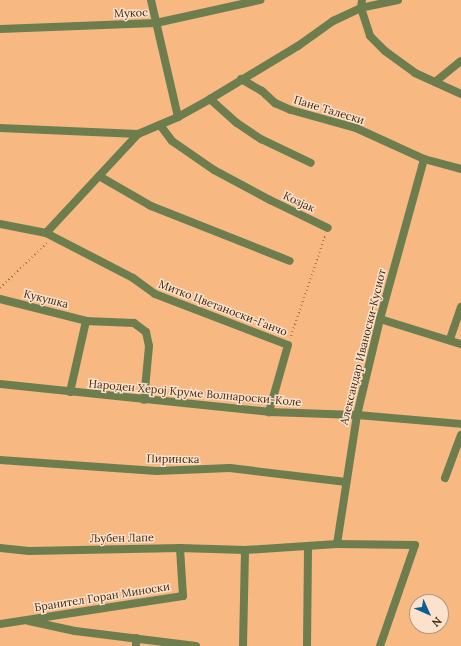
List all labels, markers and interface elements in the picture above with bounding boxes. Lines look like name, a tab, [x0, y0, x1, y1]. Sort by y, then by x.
street label: Мукос	[114, 6, 148, 20]
street label: Пане Талески	[292, 93, 366, 127]
street label: Козјак	[281, 189, 317, 215]
street label: Александар Иваноски-Кусиот	[337, 268, 389, 426]
street label: Митко Цветаноски-Ганчо	[157, 277, 289, 339]
street label: Кукушка	[22, 287, 70, 311]
street label: Народен Херој Круме Волнароски-Коле	[88, 377, 302, 409]
street label: Пиринска	[146, 452, 200, 466]
street label: Љубен Лапе	[90, 531, 154, 545]
street label: Бранител Горан Миноски	[33, 580, 171, 614]
north arrow	[409, 594, 449, 634]
text: N	[429, 614, 445, 630]

